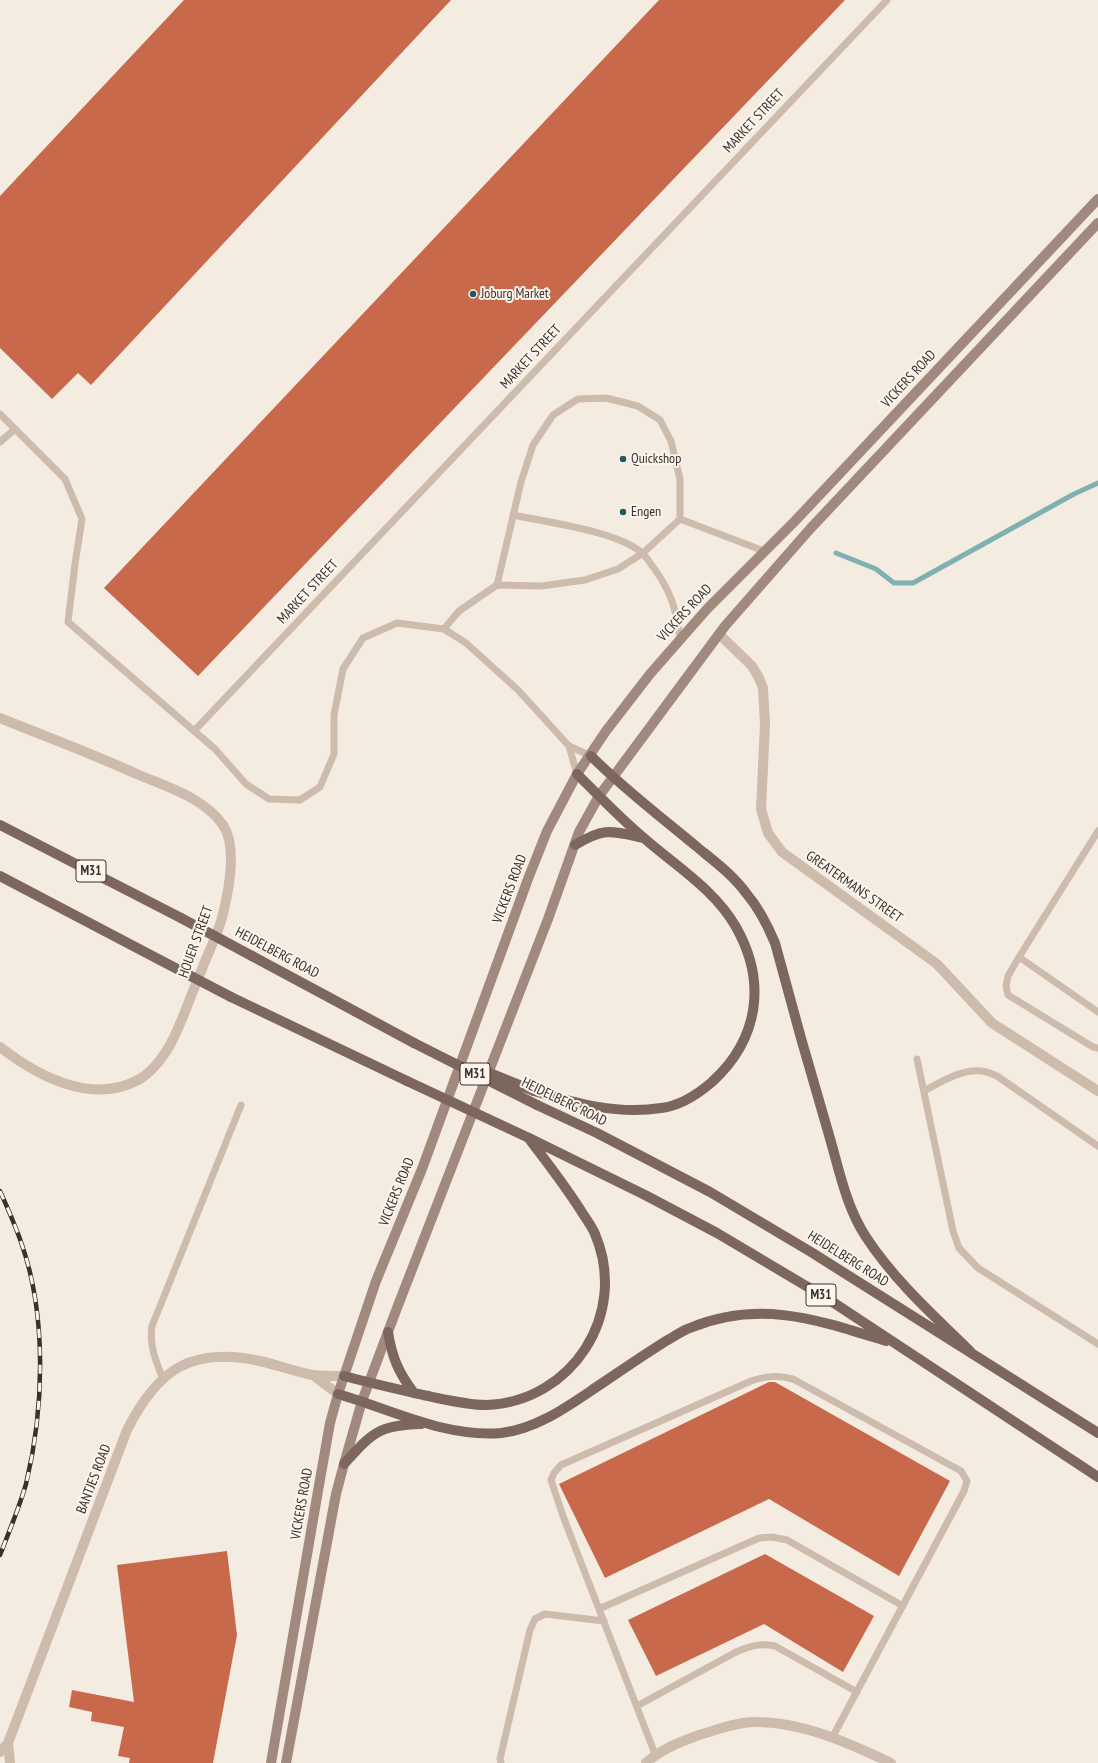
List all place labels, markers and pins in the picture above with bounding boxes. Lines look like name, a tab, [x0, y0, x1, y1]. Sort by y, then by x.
place label: Joburg Market	[481, 286, 549, 302]
marker: Joburg Market	[468, 289, 478, 299]
place label: Quickshop	[631, 451, 681, 467]
marker: Quickshop	[618, 454, 628, 464]
place label: Engen	[631, 504, 661, 520]
marker: Engen	[618, 507, 628, 517]

